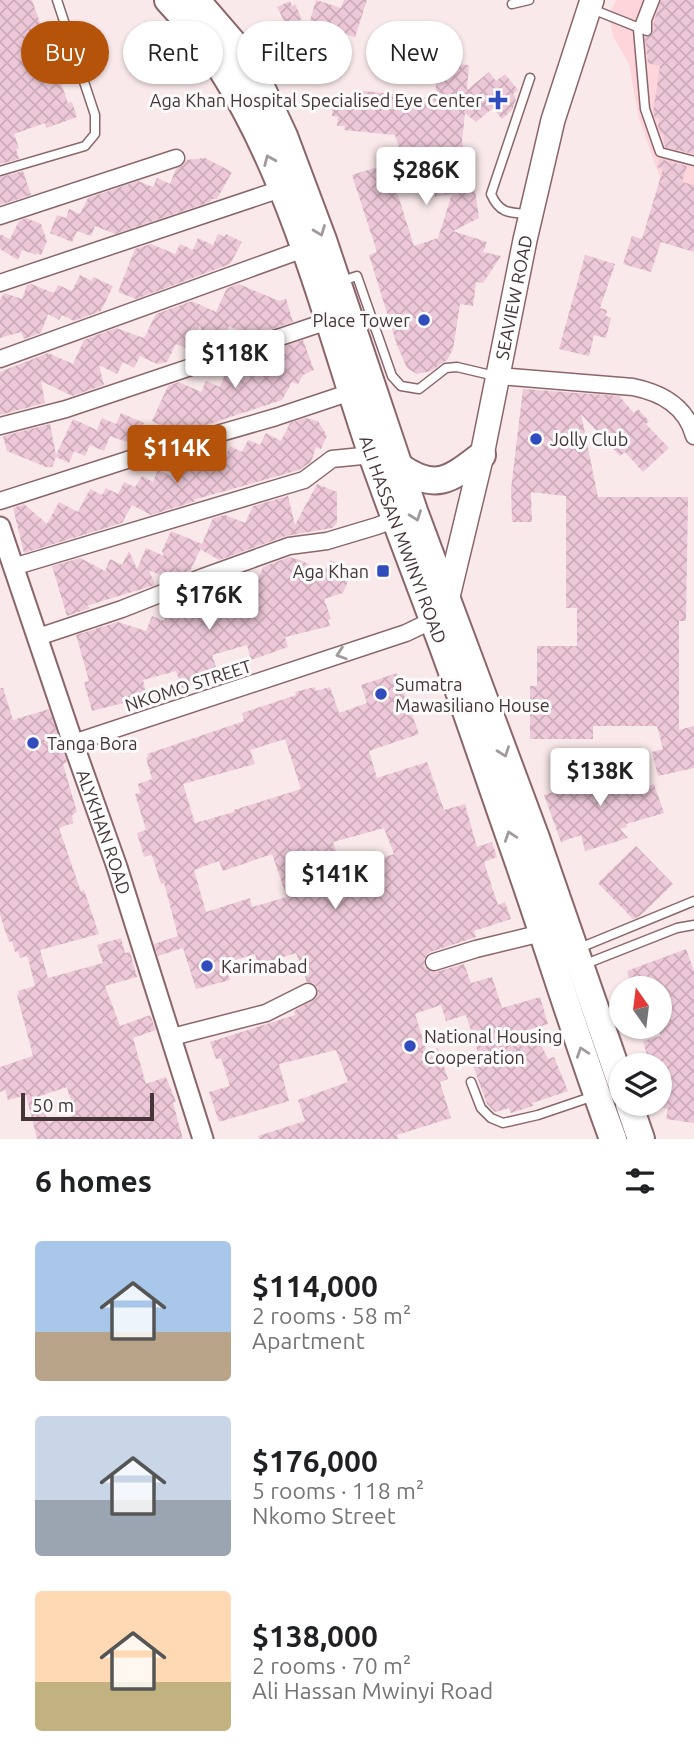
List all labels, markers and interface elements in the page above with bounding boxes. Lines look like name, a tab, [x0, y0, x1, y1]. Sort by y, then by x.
chip: Buy	[21, 21, 109, 84]
chip: Rent	[123, 21, 223, 84]
chip: Filters	[237, 21, 352, 84]
chip: New	[366, 21, 463, 84]
place label: Aga Khan Hospital Specialised Eye Center	[150, 90, 482, 110]
marker: Aga Khan Hospital Specialised Eye Center	[488, 90, 508, 110]
pin: $286K	[377, 148, 475, 207]
one-way arrow	[263, 155, 277, 167]
text: $286K	[392, 157, 460, 182]
one-way arrow	[311, 224, 325, 236]
street label: SEAVIEW ROAD	[491, 233, 536, 362]
place label: Place Tower	[312, 310, 410, 330]
marker: Place Tower	[416, 312, 432, 328]
pin: $118K	[186, 330, 284, 390]
text: $118K	[201, 340, 269, 365]
pin: $114K	[128, 426, 226, 485]
place label: Jolly Club	[550, 429, 628, 449]
marker: Jolly Club	[528, 431, 544, 447]
street label: ALI HASSAN MWINYI ROAD	[356, 433, 451, 646]
text: $114K	[143, 435, 211, 460]
one-way arrow	[408, 509, 422, 521]
place label: Aga Khan	[293, 561, 369, 581]
marker: Aga Khan	[375, 563, 391, 579]
pin: $176K	[160, 572, 258, 632]
text: $176K	[175, 582, 243, 607]
one-way arrow	[335, 646, 348, 660]
street label: NKOMO STREET	[122, 655, 254, 715]
place label: Sumatra Mawasiliano House	[395, 674, 550, 715]
marker: Sumatra Mawasiliano House	[373, 686, 389, 702]
place label: Tanga Bora	[47, 733, 138, 753]
marker: Tanga Bora	[25, 735, 41, 751]
one-way arrow	[496, 745, 510, 757]
pin: $138K	[551, 748, 649, 808]
text: $138K	[566, 758, 634, 783]
street label: ALYKHAN ROAD	[73, 766, 135, 897]
one-way arrow	[504, 831, 518, 843]
pin: $141K	[286, 852, 384, 911]
text: $141K	[301, 861, 369, 886]
place label: Karimabad	[221, 956, 308, 976]
marker: Karimabad	[199, 958, 215, 974]
north arrow	[609, 976, 672, 1040]
map controls	[609, 976, 672, 1116]
place label: National Housing Cooperation	[424, 1026, 563, 1067]
marker: National Housing Cooperation	[402, 1038, 418, 1054]
one-way arrow	[576, 1046, 590, 1058]
button: layers	[609, 1053, 672, 1116]
scale bar	[21, 1090, 154, 1122]
text: 50 m	[32, 1094, 74, 1116]
icon: filters	[621, 1162, 659, 1200]
text: 6 homes	[35, 1164, 152, 1198]
icon: home	[91, 1269, 175, 1353]
text: $114,000	[252, 1269, 378, 1303]
text: 2 rooms · 58 m²	[252, 1303, 411, 1328]
text: Apartment	[252, 1328, 365, 1353]
icon: home	[91, 1444, 175, 1528]
text: $176,000	[252, 1444, 378, 1478]
text: 5 rooms · 118 m²	[252, 1478, 424, 1503]
text: Nkomo Street	[252, 1503, 396, 1528]
icon: home	[91, 1619, 175, 1703]
text: $138,000	[252, 1619, 378, 1653]
text: 2 rooms · 70 m²	[252, 1653, 411, 1678]
text: Ali Hassan Mwinyi Road	[252, 1678, 493, 1703]

